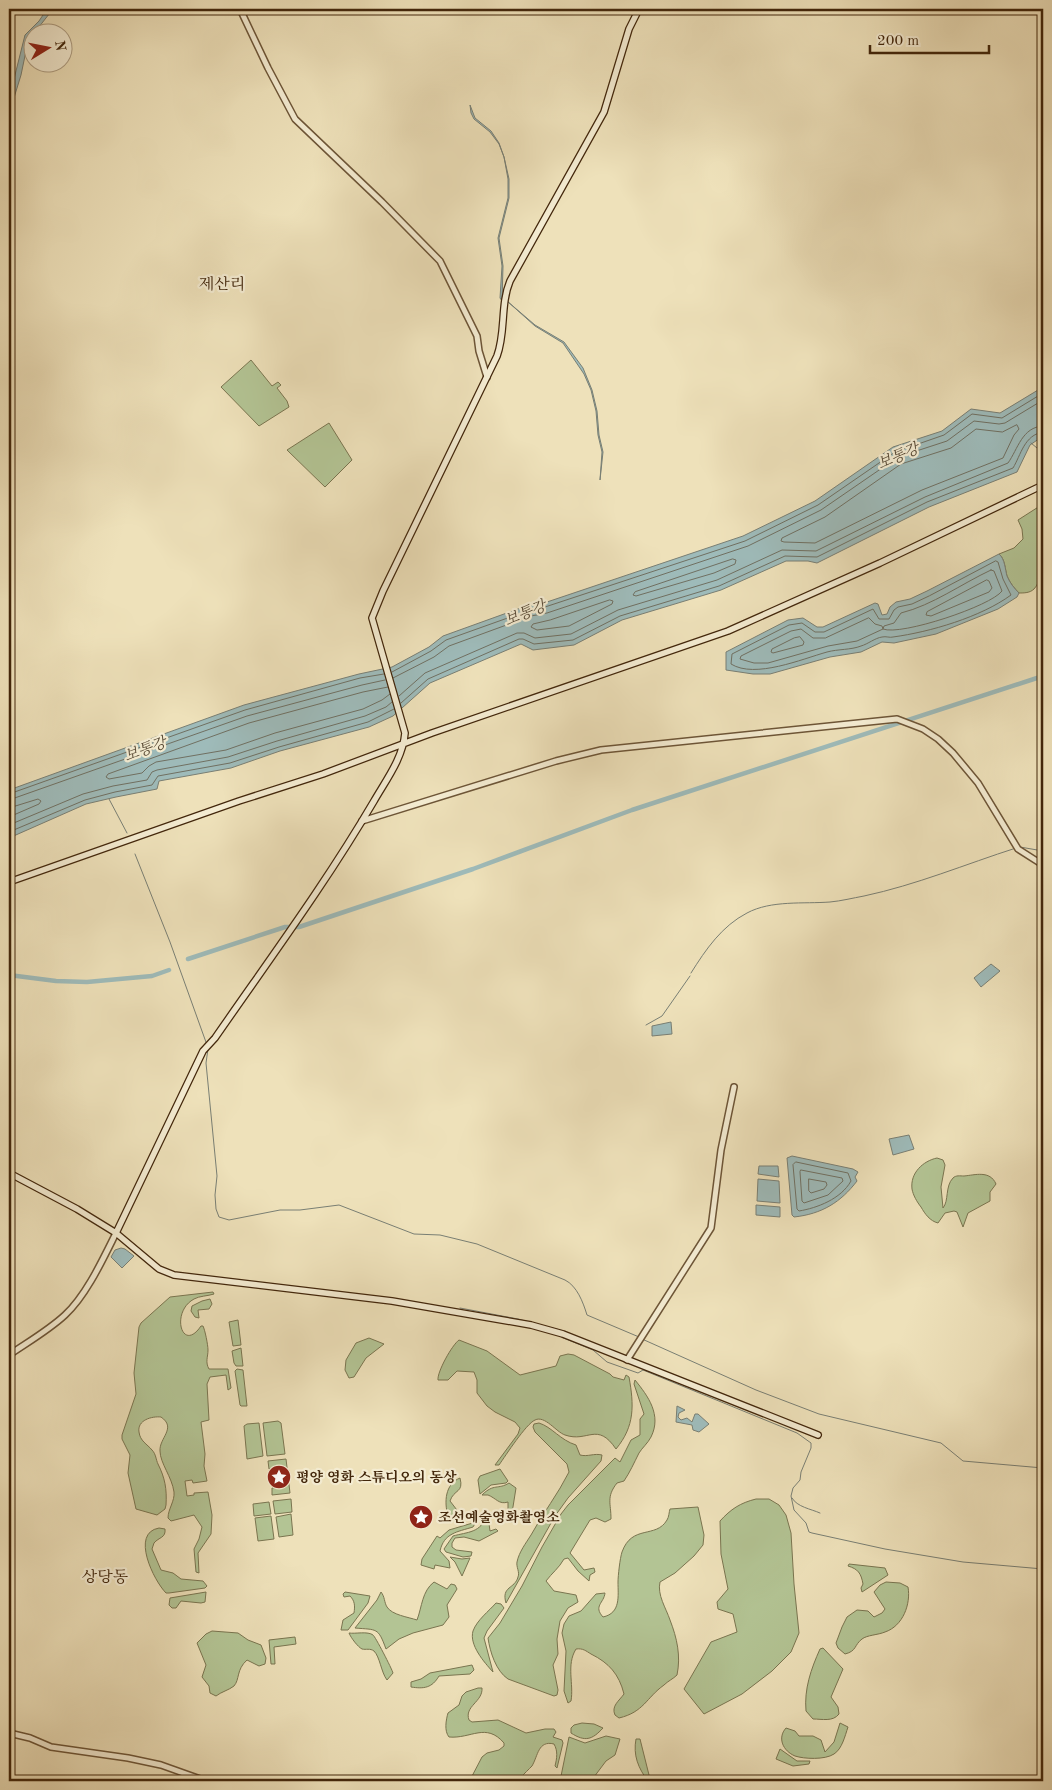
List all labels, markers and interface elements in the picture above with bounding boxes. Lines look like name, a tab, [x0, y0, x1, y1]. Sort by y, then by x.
north arrow	[22, 22, 72, 72]
scale bar	[870, 22, 988, 54]
text: 200 m	[877, 34, 919, 49]
text: N	[52, 39, 68, 53]
district label: 제산리	[199, 276, 245, 293]
water label: 보통강	[875, 439, 924, 473]
water label: 보통강	[502, 597, 551, 629]
water label: 보통강	[122, 733, 171, 765]
place icon: 평양 영화 스튜디오의 동상	[266, 1464, 292, 1490]
place label: 평양 영화 스튜디오의 동상	[296, 1469, 457, 1485]
place icon: 조선예술영화촬영소	[408, 1504, 434, 1530]
place label: 조선예술영화촬영소	[438, 1509, 560, 1525]
district label: 상당동	[82, 1569, 129, 1586]

